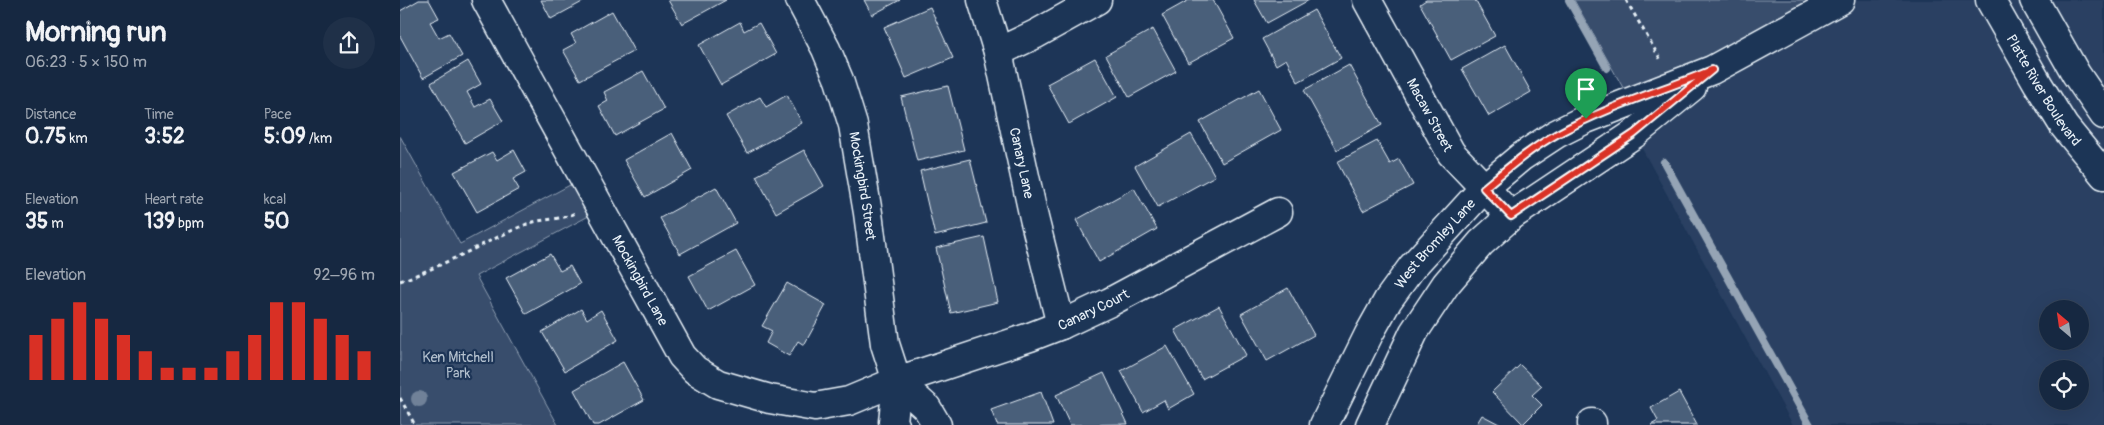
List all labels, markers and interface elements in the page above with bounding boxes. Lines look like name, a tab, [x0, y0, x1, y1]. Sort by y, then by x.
text: Morning run	[25, 15, 167, 50]
button: share	[323, 17, 375, 69]
street label: Platte River Boulevard	[2003, 32, 2085, 149]
text: 06:23 · 5 × 150 m	[25, 52, 147, 72]
pin	[1565, 68, 1607, 119]
icon: arrive	[1572, 75, 1600, 103]
street label: Macaw Street	[1403, 76, 1457, 155]
text: Distance	[25, 106, 76, 123]
text: Time	[144, 106, 174, 123]
text: Pace	[264, 106, 291, 123]
text: 0.75	[25, 123, 66, 150]
text: 3:52	[144, 123, 185, 150]
text: 5:09	[264, 123, 306, 150]
street label: Canary Lane	[1006, 126, 1038, 200]
text: km	[66, 130, 88, 147]
text: /km	[306, 130, 332, 147]
street label: Mockingbird Street	[845, 130, 880, 242]
text: Elevation	[25, 191, 78, 208]
text: Heart rate	[144, 191, 203, 208]
text: kcal	[264, 191, 286, 208]
street label: West Bromley Lane	[1391, 195, 1479, 292]
text: 35	[25, 208, 48, 235]
text: 139	[144, 208, 175, 235]
text: 50	[264, 208, 289, 235]
text: m	[48, 215, 64, 232]
text: bpm	[175, 215, 204, 232]
street label: Mockingbird Lane	[608, 232, 672, 329]
text: Elevation	[25, 265, 86, 285]
text: 92–96 m	[313, 265, 375, 285]
street label: Canary Court	[1055, 285, 1132, 334]
north arrow	[2039, 300, 2089, 350]
map controls	[2039, 300, 2089, 410]
park label: Ken Mitchell Park	[422, 349, 494, 382]
button: locate	[2039, 360, 2089, 410]

